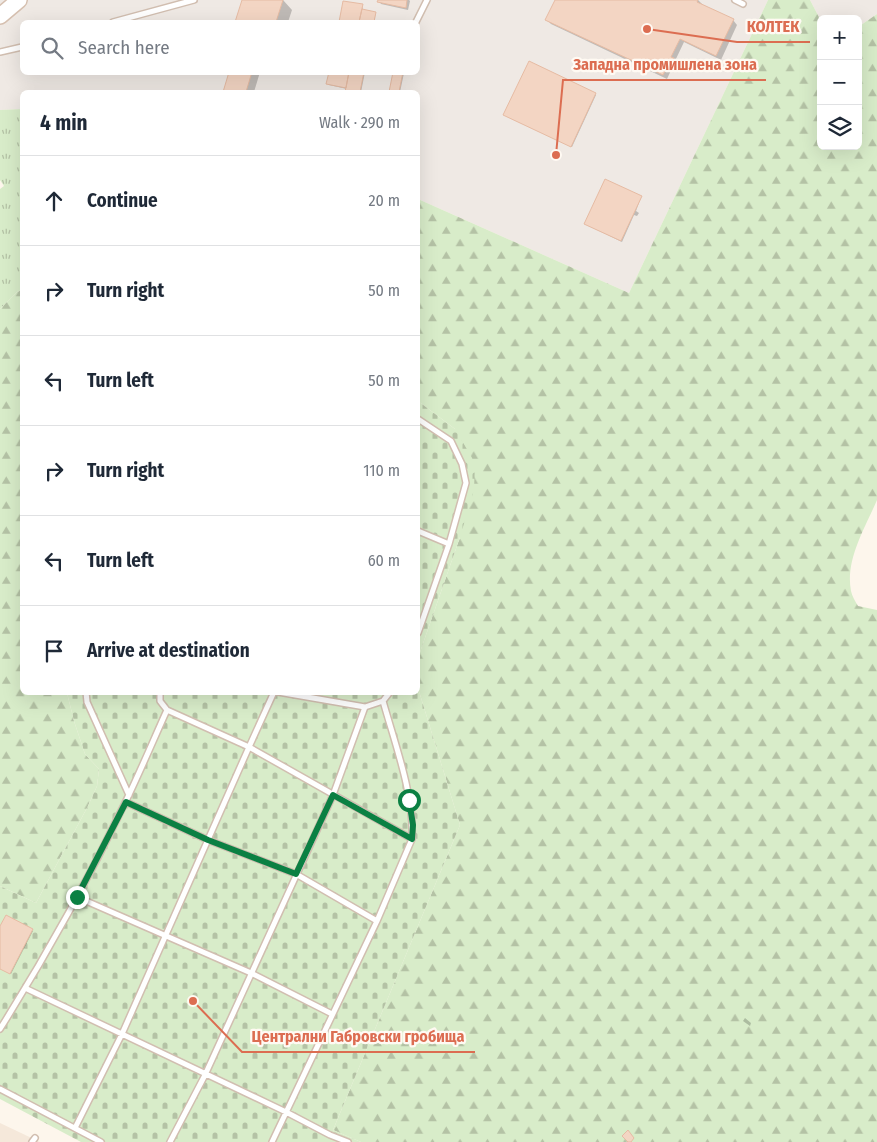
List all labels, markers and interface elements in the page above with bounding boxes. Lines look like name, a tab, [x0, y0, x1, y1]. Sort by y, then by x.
callout: КОЛТЕК	[737, 11, 810, 42]
map controls	[817, 15, 862, 150]
button: +	[817, 15, 862, 60]
text: КОЛТЕК	[747, 17, 800, 36]
search box	[20, 20, 420, 75]
icon: search	[38, 34, 66, 62]
text: Search here	[78, 36, 170, 59]
callout: Западна промишлена зона	[563, 49, 766, 80]
text: Западна промишлена зона	[572, 55, 757, 74]
button: −	[817, 60, 862, 105]
button: layers	[817, 105, 862, 150]
text: 4 min	[40, 110, 88, 136]
text: Walk · 290 m	[319, 113, 400, 132]
icon: ahead	[40, 187, 68, 215]
text: Continue	[87, 189, 158, 212]
text: 20 m	[369, 191, 400, 210]
icon: right	[40, 277, 68, 305]
text: Turn right	[87, 279, 164, 302]
text: 50 m	[368, 281, 400, 300]
icon: left	[40, 367, 68, 395]
text: Turn left	[87, 369, 154, 392]
text: 50 m	[368, 371, 400, 390]
icon: right	[40, 457, 68, 485]
text: Turn right	[87, 459, 164, 482]
text: 110 m	[363, 461, 400, 480]
icon: left	[40, 547, 68, 575]
text: Turn left	[87, 549, 154, 572]
text: 60 m	[368, 551, 400, 570]
icon: arrive	[40, 637, 68, 665]
text: Arrive at destination	[87, 639, 250, 662]
route start	[398, 789, 421, 812]
route end	[66, 886, 89, 909]
callout: Централни Габровски гробища	[242, 1021, 475, 1052]
text: Централни Габровски гробища	[252, 1027, 464, 1046]

